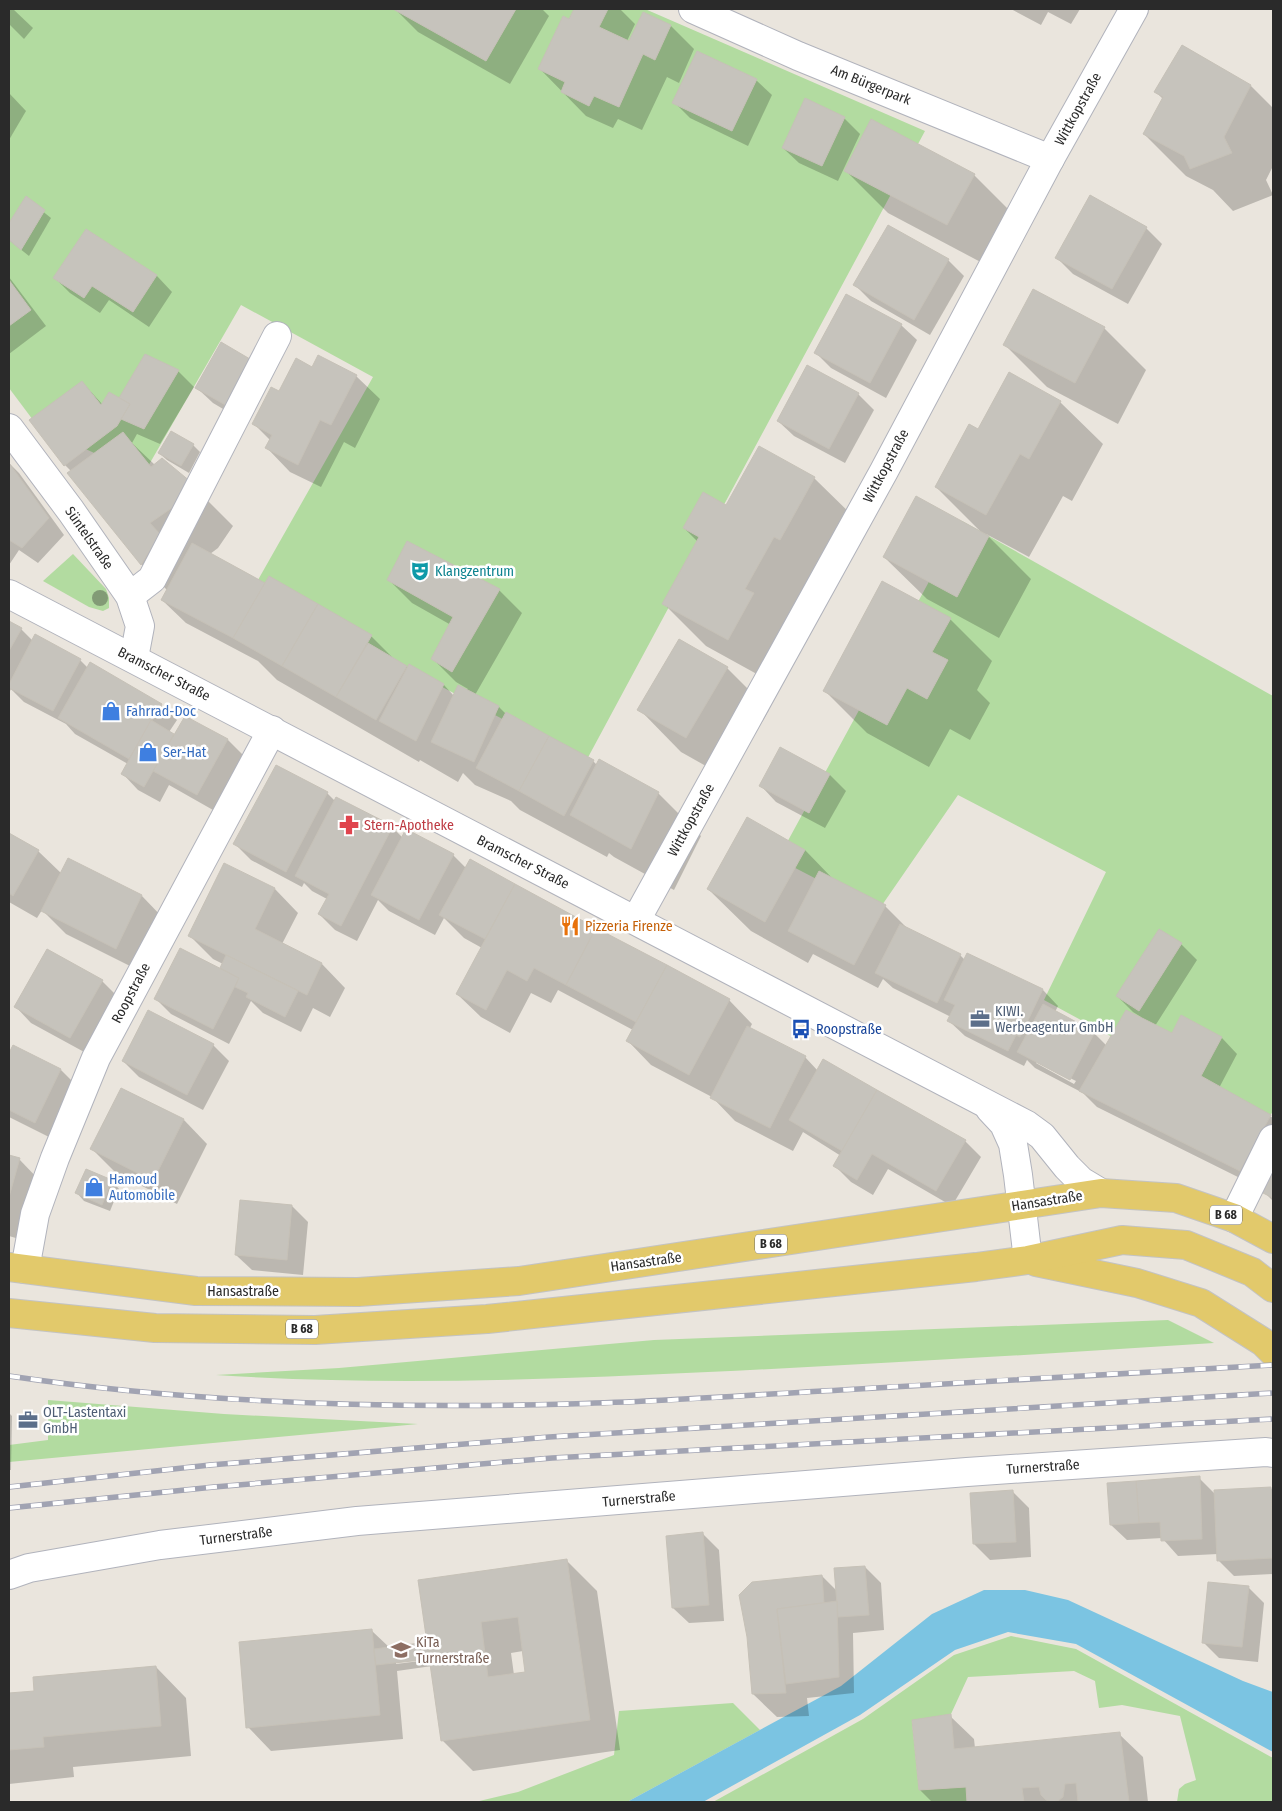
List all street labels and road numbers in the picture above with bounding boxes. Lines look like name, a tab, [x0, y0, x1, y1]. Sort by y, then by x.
street label: Am Bürgerpark	[828, 61, 914, 109]
street label: Wittkopstraße	[1051, 70, 1105, 148]
street label: Wittkopstraße	[860, 426, 912, 506]
street label: Süntelstraße	[61, 503, 117, 573]
street label: Bramscher Straße	[115, 643, 213, 705]
street label: Wittkopstraße	[664, 781, 718, 859]
street label: Bramscher Straße	[474, 831, 572, 893]
street label: Roopstraße	[108, 960, 154, 1026]
street label: Hansastraße	[1010, 1187, 1084, 1215]
road number: B 68	[1210, 1206, 1242, 1224]
road number: B 68	[755, 1234, 787, 1254]
street label: Hansastraße	[609, 1249, 683, 1275]
street label: Hansastraße	[207, 1283, 279, 1300]
road number: B 68	[286, 1320, 318, 1338]
street label: Turnerstraße	[1006, 1456, 1080, 1478]
street label: Turnerstraße	[602, 1487, 676, 1511]
street label: Turnerstraße	[199, 1523, 274, 1549]

